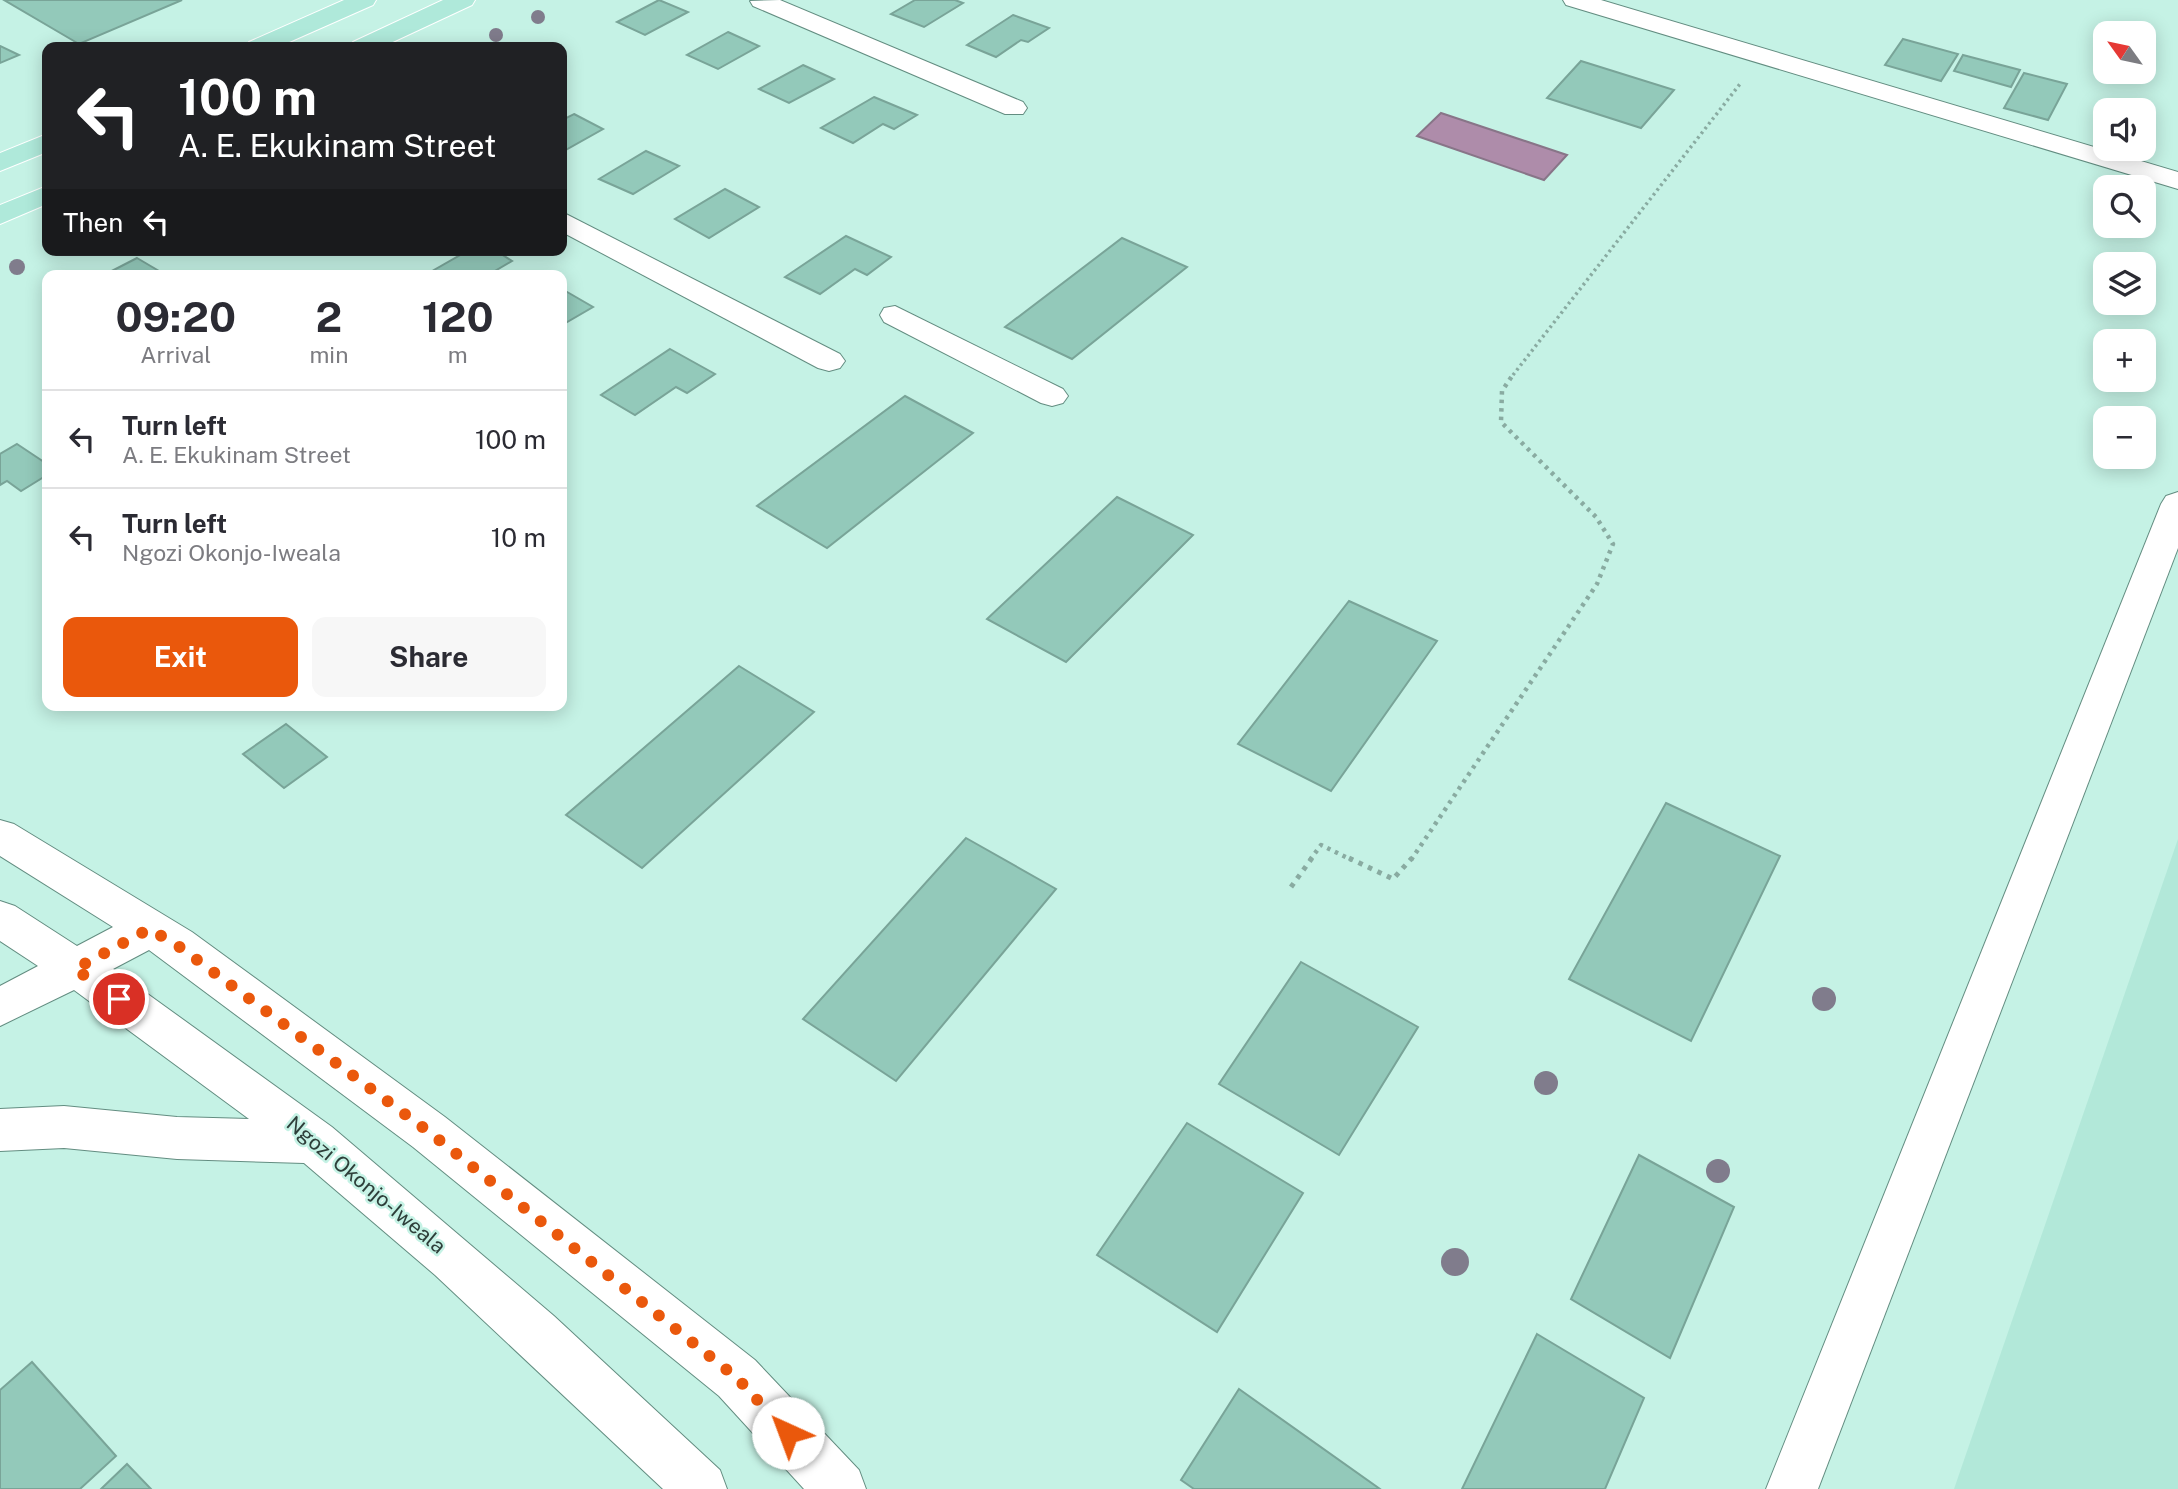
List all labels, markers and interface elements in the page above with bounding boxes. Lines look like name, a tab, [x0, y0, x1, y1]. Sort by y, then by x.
north arrow	[2093, 21, 2156, 84]
map controls	[2093, 21, 2156, 469]
text: 100 m	[178, 68, 317, 126]
icon: left	[63, 70, 154, 161]
button: sound	[2093, 98, 2156, 161]
text: A. E. Ekukinam Street	[178, 127, 496, 164]
button: search	[2093, 175, 2156, 238]
icon: left	[137, 203, 175, 241]
text: Then	[63, 207, 123, 238]
button: layers	[2093, 252, 2156, 315]
text: 09:20	[115, 292, 236, 341]
text: 2	[316, 292, 342, 341]
text: 120	[422, 292, 494, 341]
button: +	[2093, 329, 2156, 392]
text: Arrival	[140, 341, 211, 368]
text: min	[309, 341, 348, 368]
text: m	[448, 341, 468, 368]
button: −	[2093, 406, 2156, 469]
text: Turn left	[122, 410, 227, 441]
icon: left	[63, 420, 101, 458]
text: 100 m	[475, 424, 546, 455]
text: A. E. Ekukinam Street	[122, 441, 351, 468]
text: Turn left	[122, 508, 227, 539]
icon: left	[63, 518, 101, 556]
text: 10 m	[491, 522, 546, 553]
text: Ngozi Okonjo-Iweala	[122, 539, 341, 566]
button: Exit	[63, 617, 298, 697]
button: Share	[312, 617, 546, 697]
pin	[89, 969, 149, 1029]
icon: arrive	[100, 980, 138, 1018]
street label: Ngozi Okonjo-Iweala	[282, 1111, 451, 1258]
position arrow	[751, 1396, 825, 1470]

